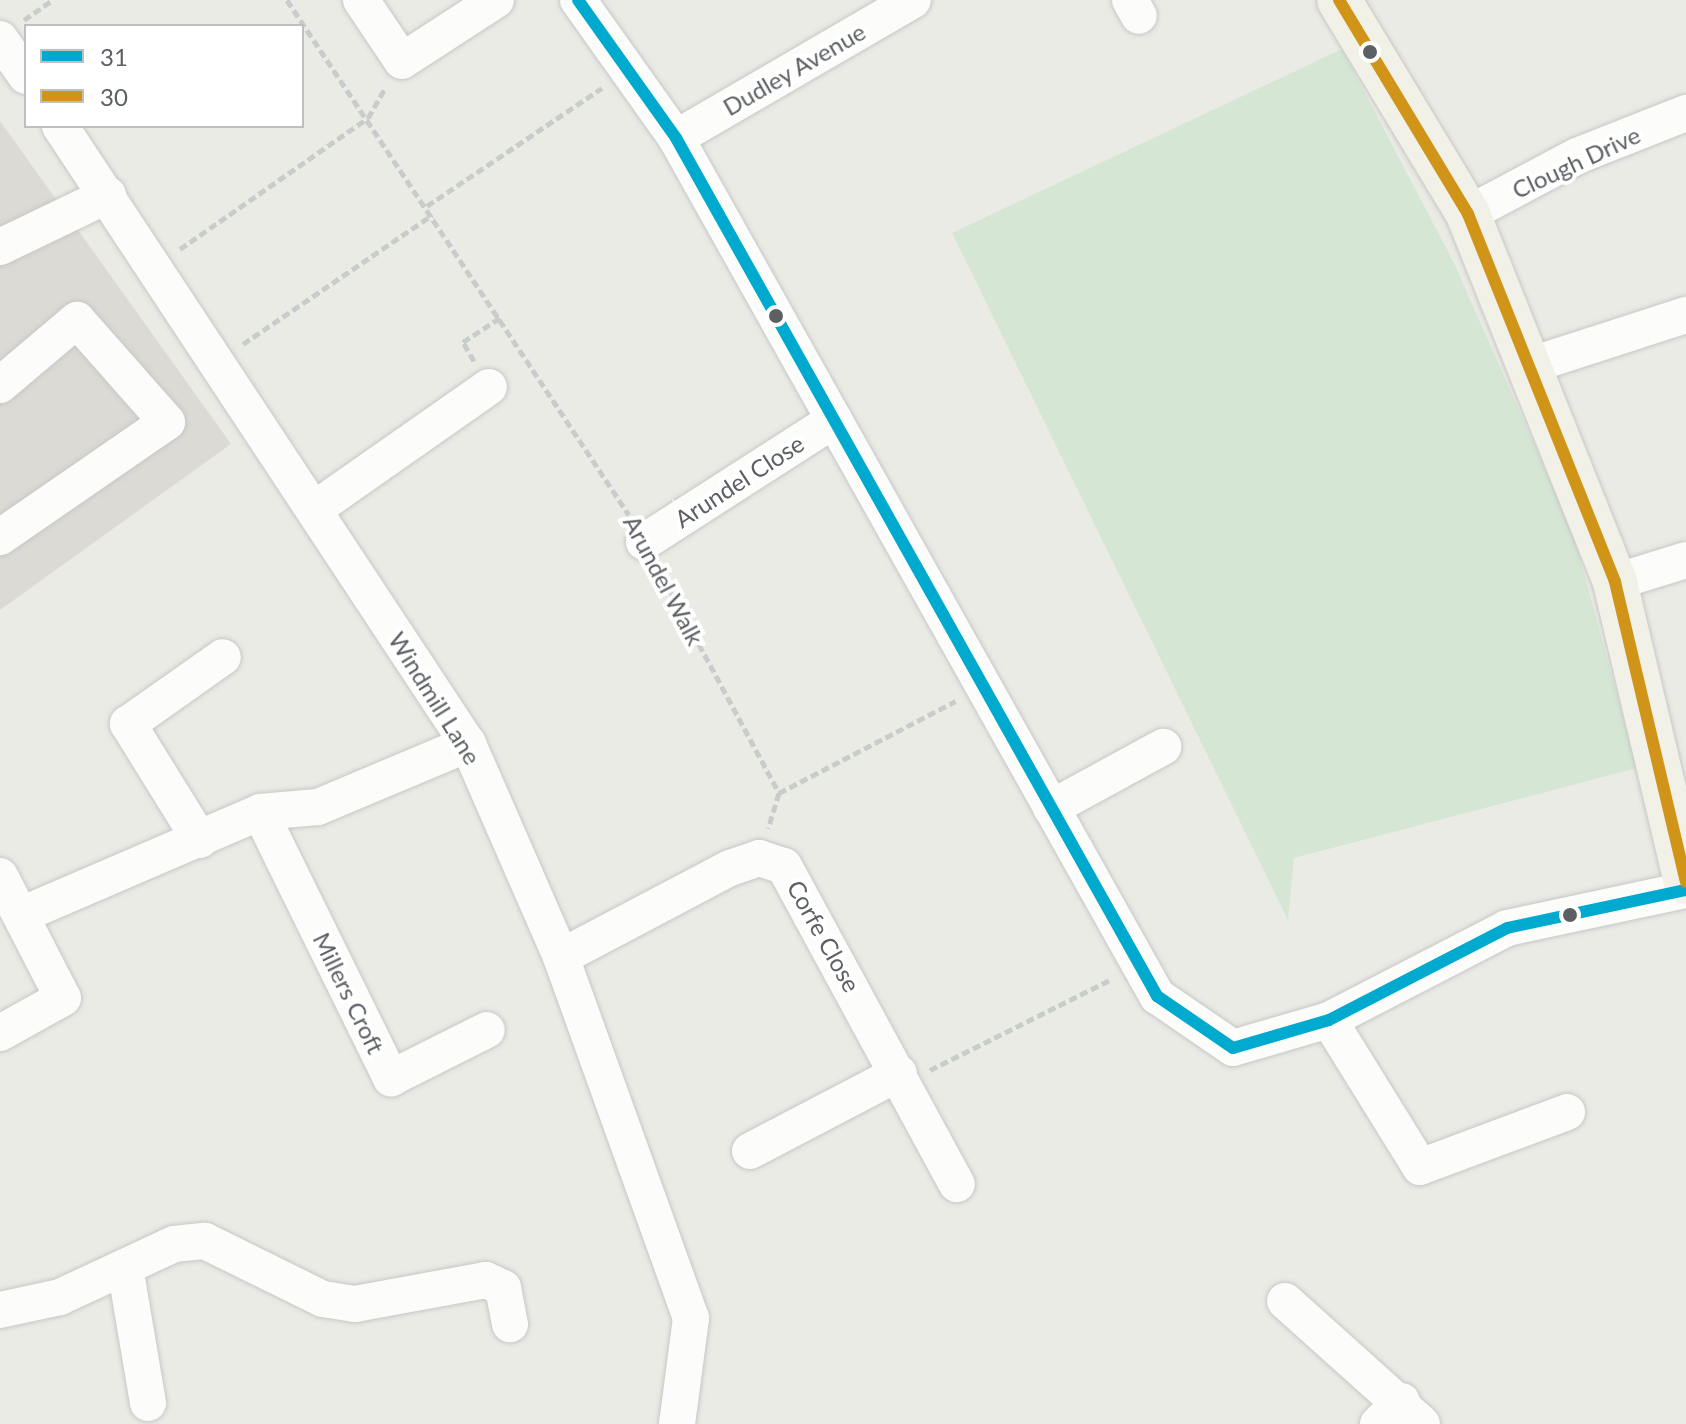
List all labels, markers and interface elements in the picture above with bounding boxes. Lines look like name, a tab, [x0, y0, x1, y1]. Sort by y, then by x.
street label: Dudley Avenue	[717, 16, 871, 122]
legend	[24, 24, 304, 128]
text: 31	[100, 42, 128, 71]
unlabelled marker	[1362, 44, 1378, 60]
text: 30	[100, 82, 128, 111]
street label: Clough Drive	[1507, 120, 1645, 204]
unlabelled marker	[768, 308, 784, 324]
street label: Arundel Close	[669, 429, 809, 533]
street label: Arundel Walk	[618, 510, 710, 650]
street label: Windmill Lane	[383, 626, 487, 770]
street label: Corfe Close	[782, 875, 866, 997]
unlabelled marker	[1562, 907, 1578, 923]
street label: Millers Croft	[307, 928, 391, 1058]

